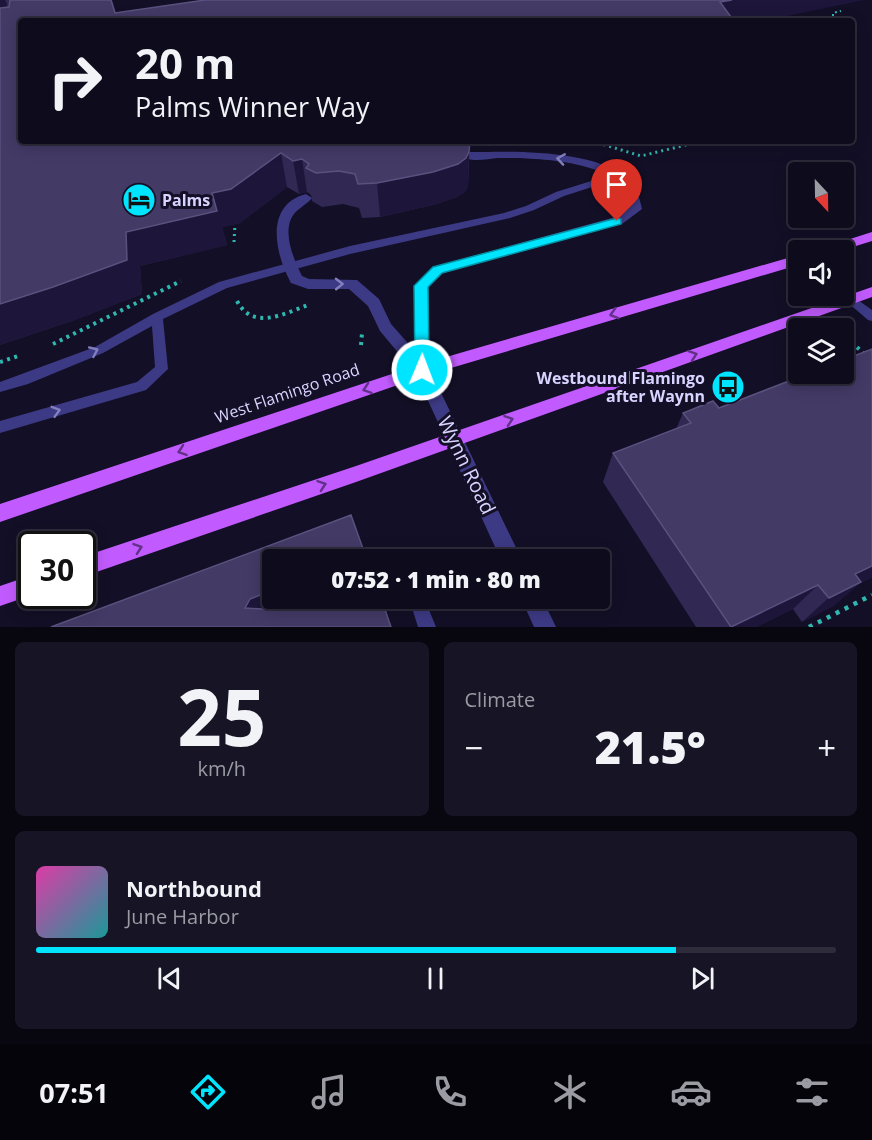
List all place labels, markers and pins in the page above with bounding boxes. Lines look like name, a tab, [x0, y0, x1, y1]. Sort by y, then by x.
pin	[591, 159, 642, 221]
hotel icon: Palms	[121, 182, 157, 218]
place label: Palms	[162, 189, 210, 211]
place label: Westbound Flamingo after Waynn	[536, 367, 705, 407]
bus stop icon: Westbound Flamingo after Waynn	[710, 369, 746, 405]

